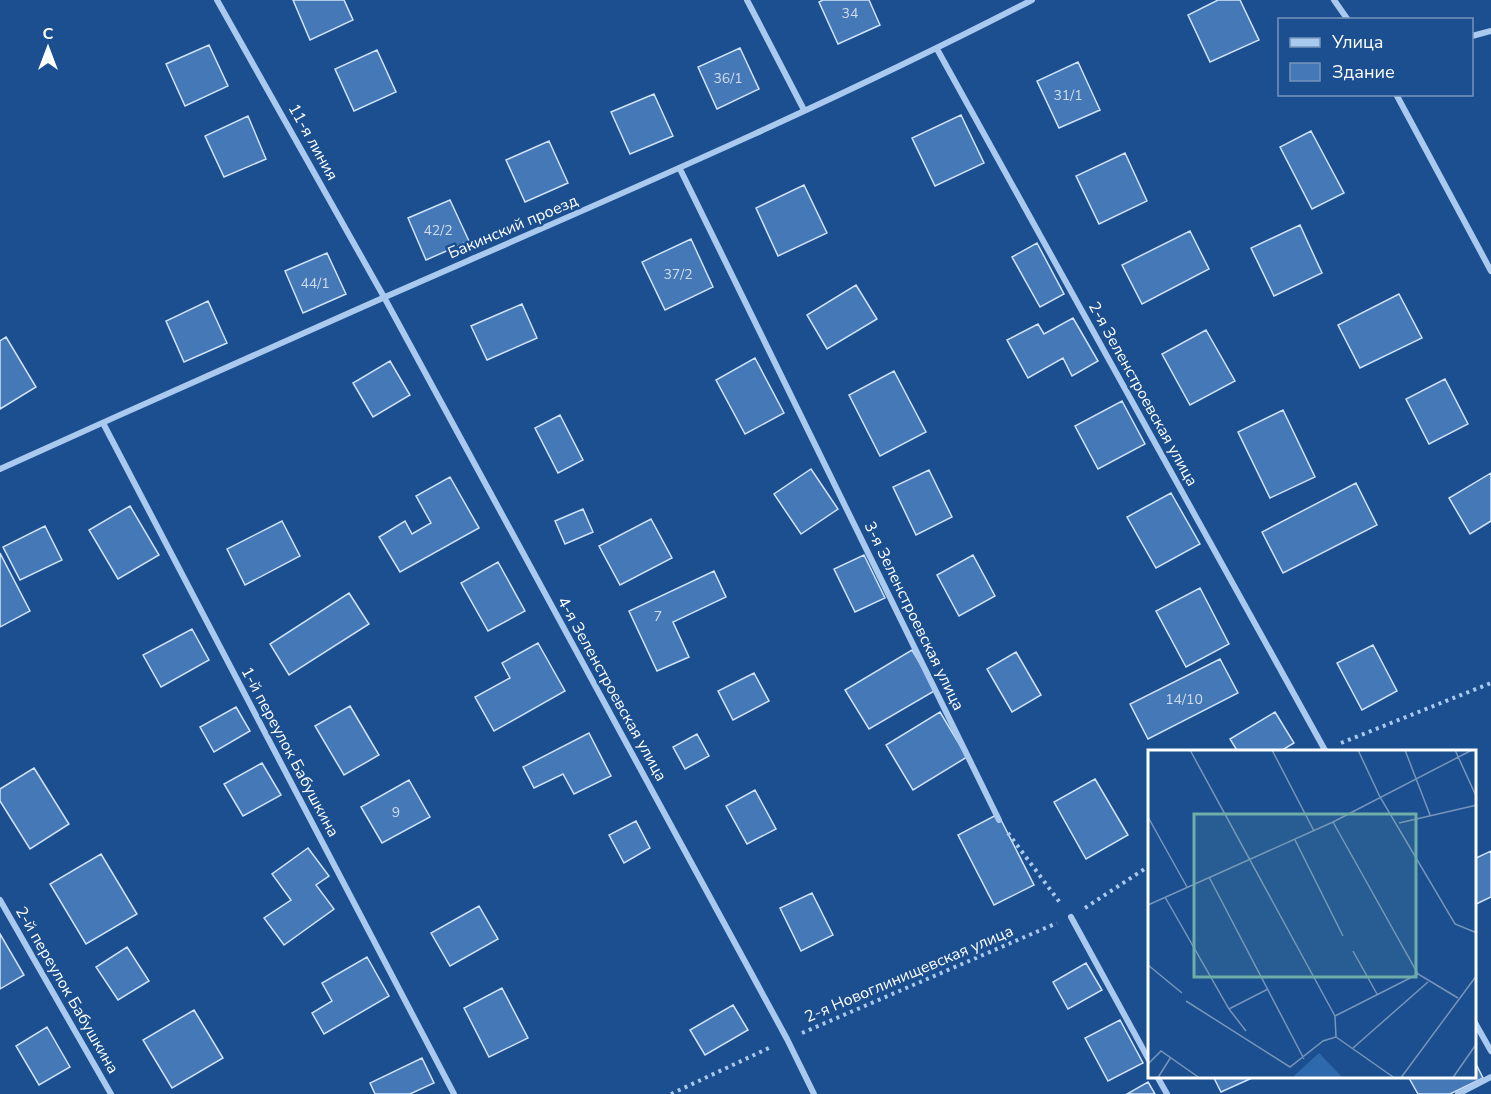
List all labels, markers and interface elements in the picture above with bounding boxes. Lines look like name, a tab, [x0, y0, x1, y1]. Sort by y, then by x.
house number: 34	[842, 4, 858, 23]
north arrow	[18, 18, 78, 78]
legend	[1278, 18, 1473, 96]
text: С	[43, 23, 54, 45]
text: Улица	[1331, 30, 1383, 54]
text: Здание	[1332, 60, 1395, 84]
house number: 36/1	[713, 69, 743, 88]
house number: 31/1	[1053, 86, 1083, 105]
street label: 11-я линия	[283, 100, 343, 184]
street label: Бакинский проезд	[445, 189, 582, 264]
house number: 42/2	[423, 221, 453, 240]
house number: 37/2	[663, 265, 693, 284]
house number: 44/1	[300, 274, 330, 293]
street label: 2-я Зеленстроевская улица	[1083, 298, 1203, 490]
street label: 3-я Зеленстроевская улица	[859, 518, 969, 714]
street label: 4-я Зеленстроевская улица	[552, 593, 672, 785]
house number: 7	[654, 607, 662, 626]
street label: 1-й переулок Бабушкина	[236, 663, 344, 841]
house number: 14/10	[1165, 690, 1203, 709]
inset map	[1148, 750, 1476, 1079]
house number: 9	[392, 803, 400, 822]
street label: 2-й переулок Бабушкина	[10, 902, 124, 1078]
street label: 2-я Новоглинищевская улица	[801, 920, 1017, 1028]

